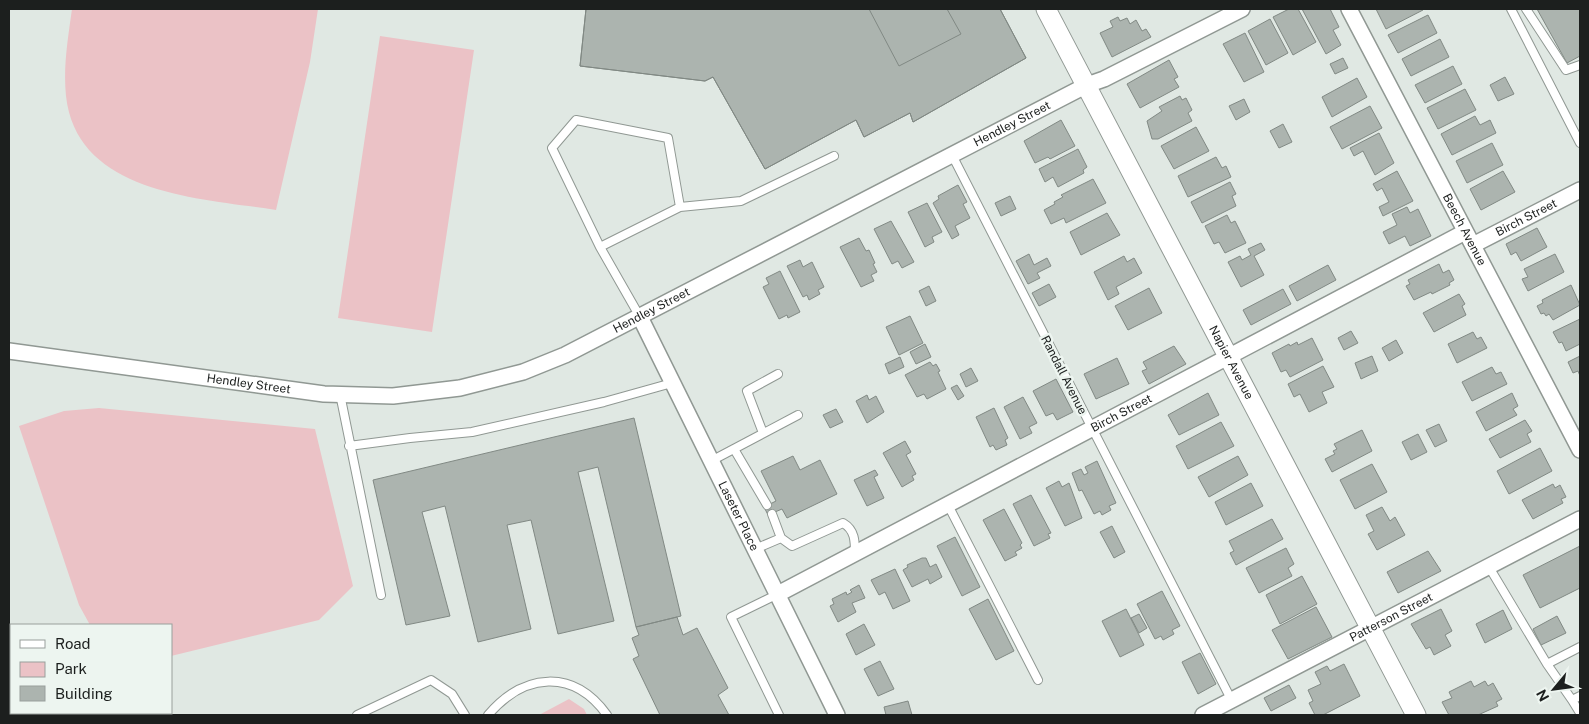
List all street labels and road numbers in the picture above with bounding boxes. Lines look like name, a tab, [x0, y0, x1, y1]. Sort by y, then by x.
street label: Hendley Street	[971, 98, 1053, 149]
street label: Beech Avenue	[1440, 191, 1489, 268]
street label: Birch Street	[1493, 196, 1560, 239]
street label: Hendley Street	[611, 285, 692, 336]
street label: Napier Avenue	[1206, 323, 1256, 402]
street label: Randall Avenue	[1038, 333, 1090, 417]
street label: Hendley Street	[206, 371, 292, 396]
street label: Birch Street	[1088, 391, 1155, 435]
street label: Laseter Place	[715, 479, 762, 553]
street label: Patterson Street	[1347, 590, 1435, 645]

